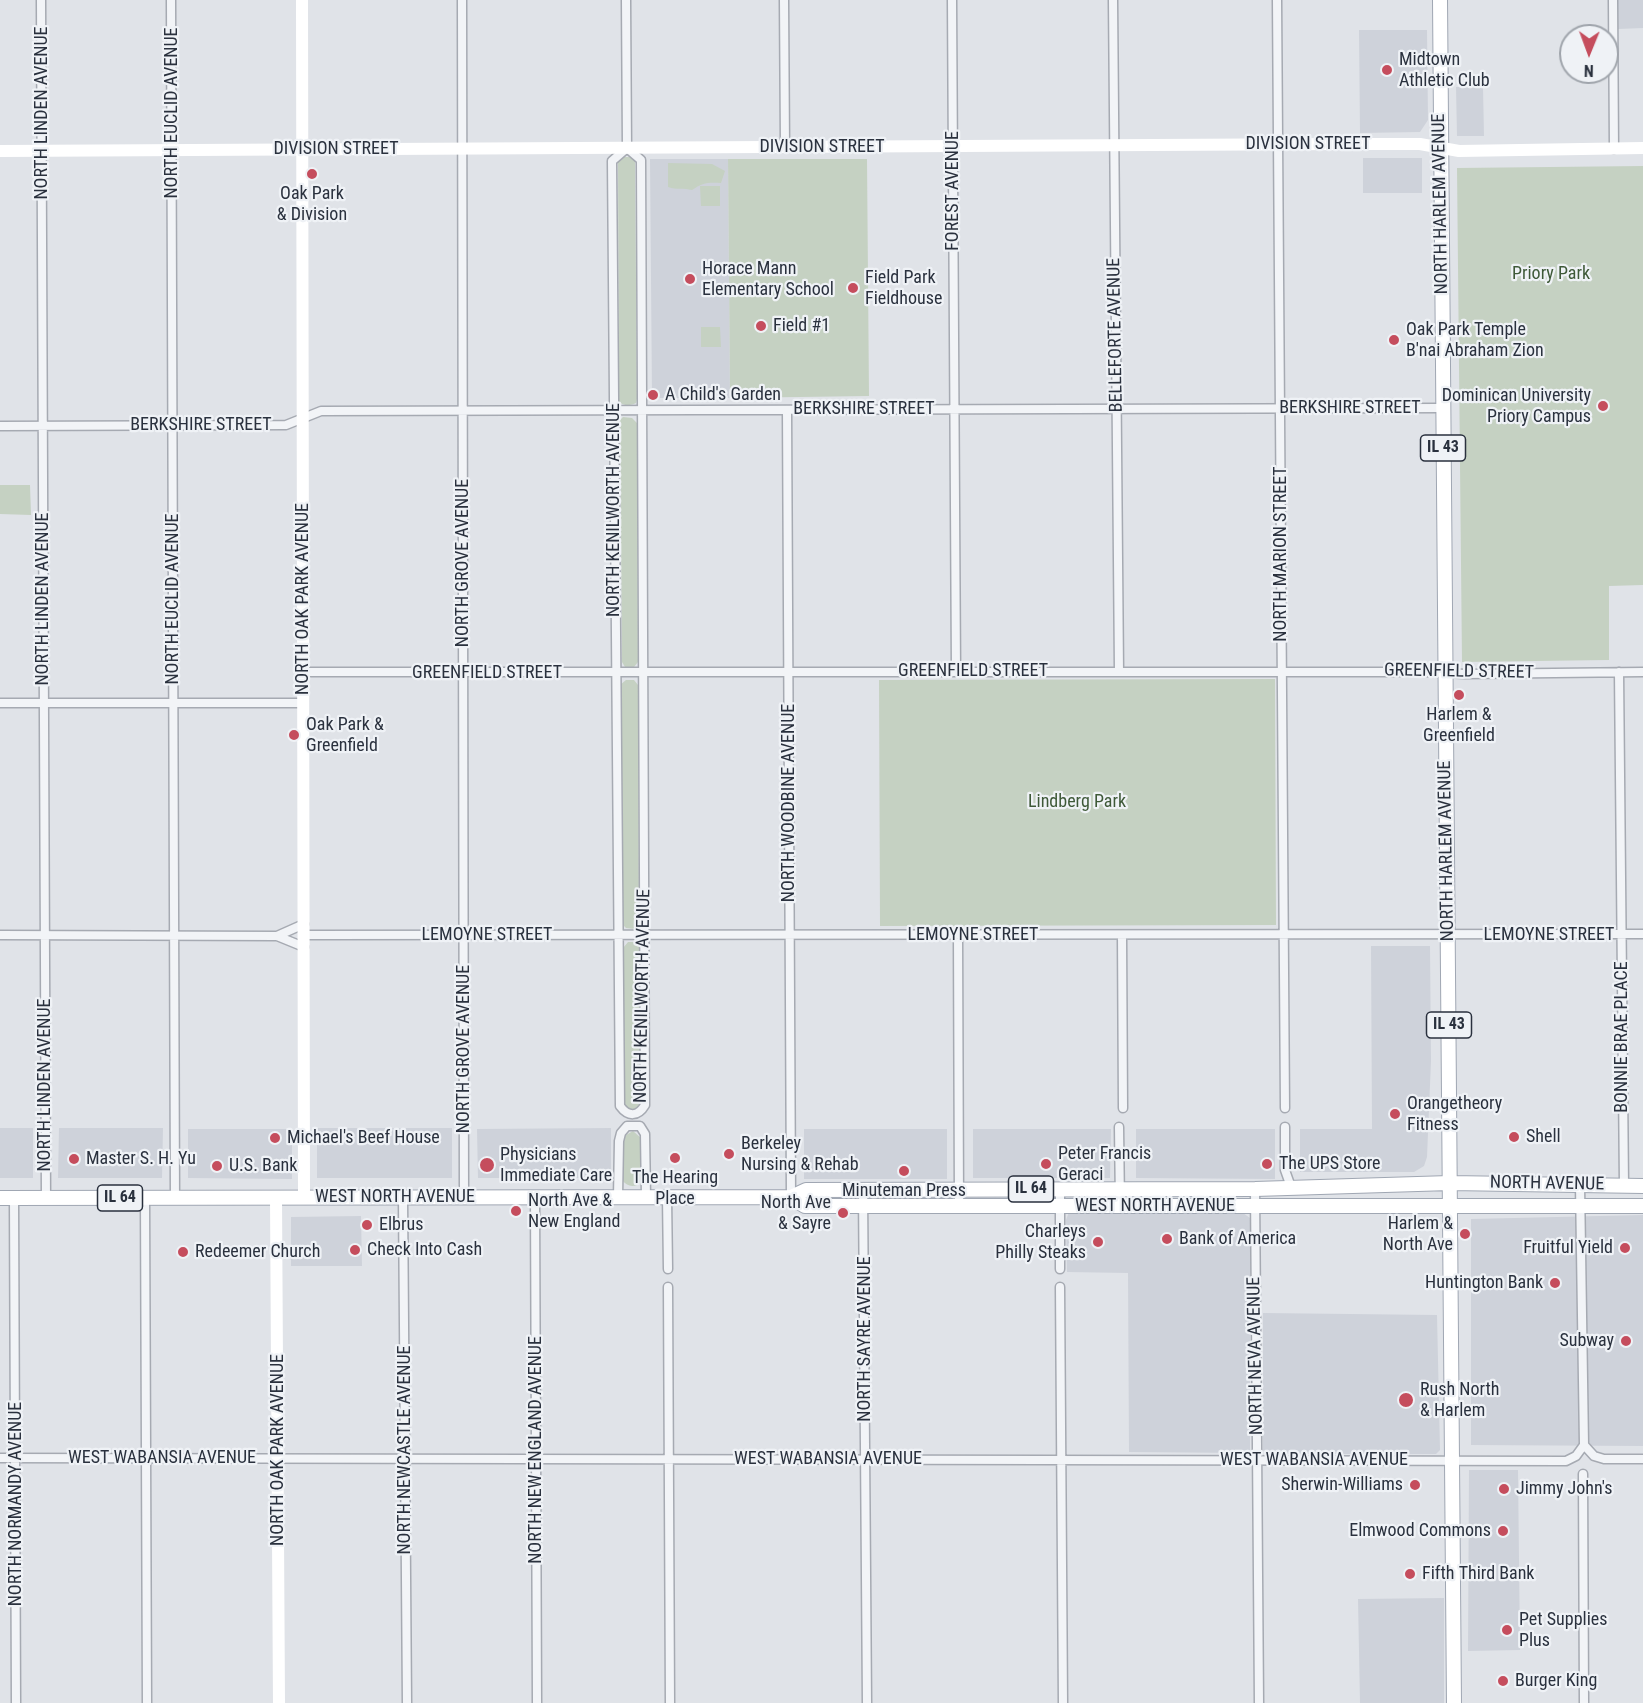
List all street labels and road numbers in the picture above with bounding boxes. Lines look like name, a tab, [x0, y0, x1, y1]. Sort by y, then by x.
street label: NORTH LINDEN AVENUE	[31, 26, 53, 200]
street label: NORTH EUCLID AVENUE	[161, 27, 183, 199]
street label: NORTH HARLEM AVENUE	[1429, 113, 1453, 295]
street label: FOREST AVENUE	[942, 131, 964, 251]
street label: DIVISION STREET	[1246, 133, 1370, 155]
street label: DIVISION STREET	[760, 136, 884, 158]
street label: DIVISION STREET	[274, 138, 398, 160]
street label: BELLEFORTE AVENUE	[1104, 258, 1128, 412]
street label: BERKSHIRE STREET	[1279, 397, 1421, 419]
street label: BERKSHIRE STREET	[793, 398, 935, 420]
street label: NORTH KENILWORTH AVENUE	[603, 403, 625, 617]
street label: BERKSHIRE STREET	[130, 414, 272, 436]
road number: IL 43	[1420, 435, 1466, 461]
street label: NORTH MARION STREET	[1270, 466, 1292, 642]
street label: NORTH GROVE AVENUE	[452, 479, 474, 647]
street label: NORTH OAK PARK AVENUE	[292, 503, 314, 695]
street label: NORTH LINDEN AVENUE	[32, 512, 54, 686]
street label: NORTH EUCLID AVENUE	[162, 513, 184, 685]
street label: GREENFIELD STREET	[898, 660, 1048, 682]
street label: GREENFIELD STREET	[1384, 660, 1534, 684]
street label: GREENFIELD STREET	[412, 662, 562, 684]
street label: NORTH WOODBINE AVENUE	[778, 704, 800, 902]
street label: NORTH HARLEM AVENUE	[1435, 760, 1459, 942]
street label: NORTH KENILWORTH AVENUE	[630, 889, 656, 1103]
street label: LEMOYNE STREET	[422, 924, 552, 946]
street label: LEMOYNE STREET	[908, 924, 1038, 946]
street label: LEMOYNE STREET	[1484, 924, 1614, 946]
street label: BONNIE BRAE PLACE	[1611, 961, 1633, 1113]
street label: NORTH GROVE AVENUE	[453, 965, 475, 1133]
street label: NORTH LINDEN AVENUE	[34, 998, 56, 1172]
road number: IL 43	[1426, 1012, 1472, 1038]
street label: NORTH AVENUE	[1490, 1172, 1604, 1196]
road number: IL 64	[1008, 1176, 1054, 1202]
road number: IL 64	[98, 1185, 142, 1211]
street label: WEST NORTH AVENUE	[315, 1186, 475, 1208]
street label: WEST NORTH AVENUE	[1075, 1195, 1235, 1217]
street label: NORTH SAYRE AVENUE	[854, 1256, 876, 1422]
street label: NORTH NEVA AVENUE	[1244, 1277, 1268, 1435]
street label: NORTH NEW ENGLAND AVENUE	[525, 1336, 547, 1564]
street label: NORTH NEWCASTLE AVENUE	[394, 1345, 416, 1555]
street label: NORTH OAK PARK AVENUE	[267, 1354, 289, 1546]
street label: NORTH NORMANDY AVENUE	[5, 1402, 27, 1606]
street label: WEST WABANSIA AVENUE	[68, 1447, 256, 1469]
street label: WEST WABANSIA AVENUE	[734, 1448, 922, 1470]
street label: WEST WABANSIA AVENUE	[1220, 1449, 1408, 1471]

